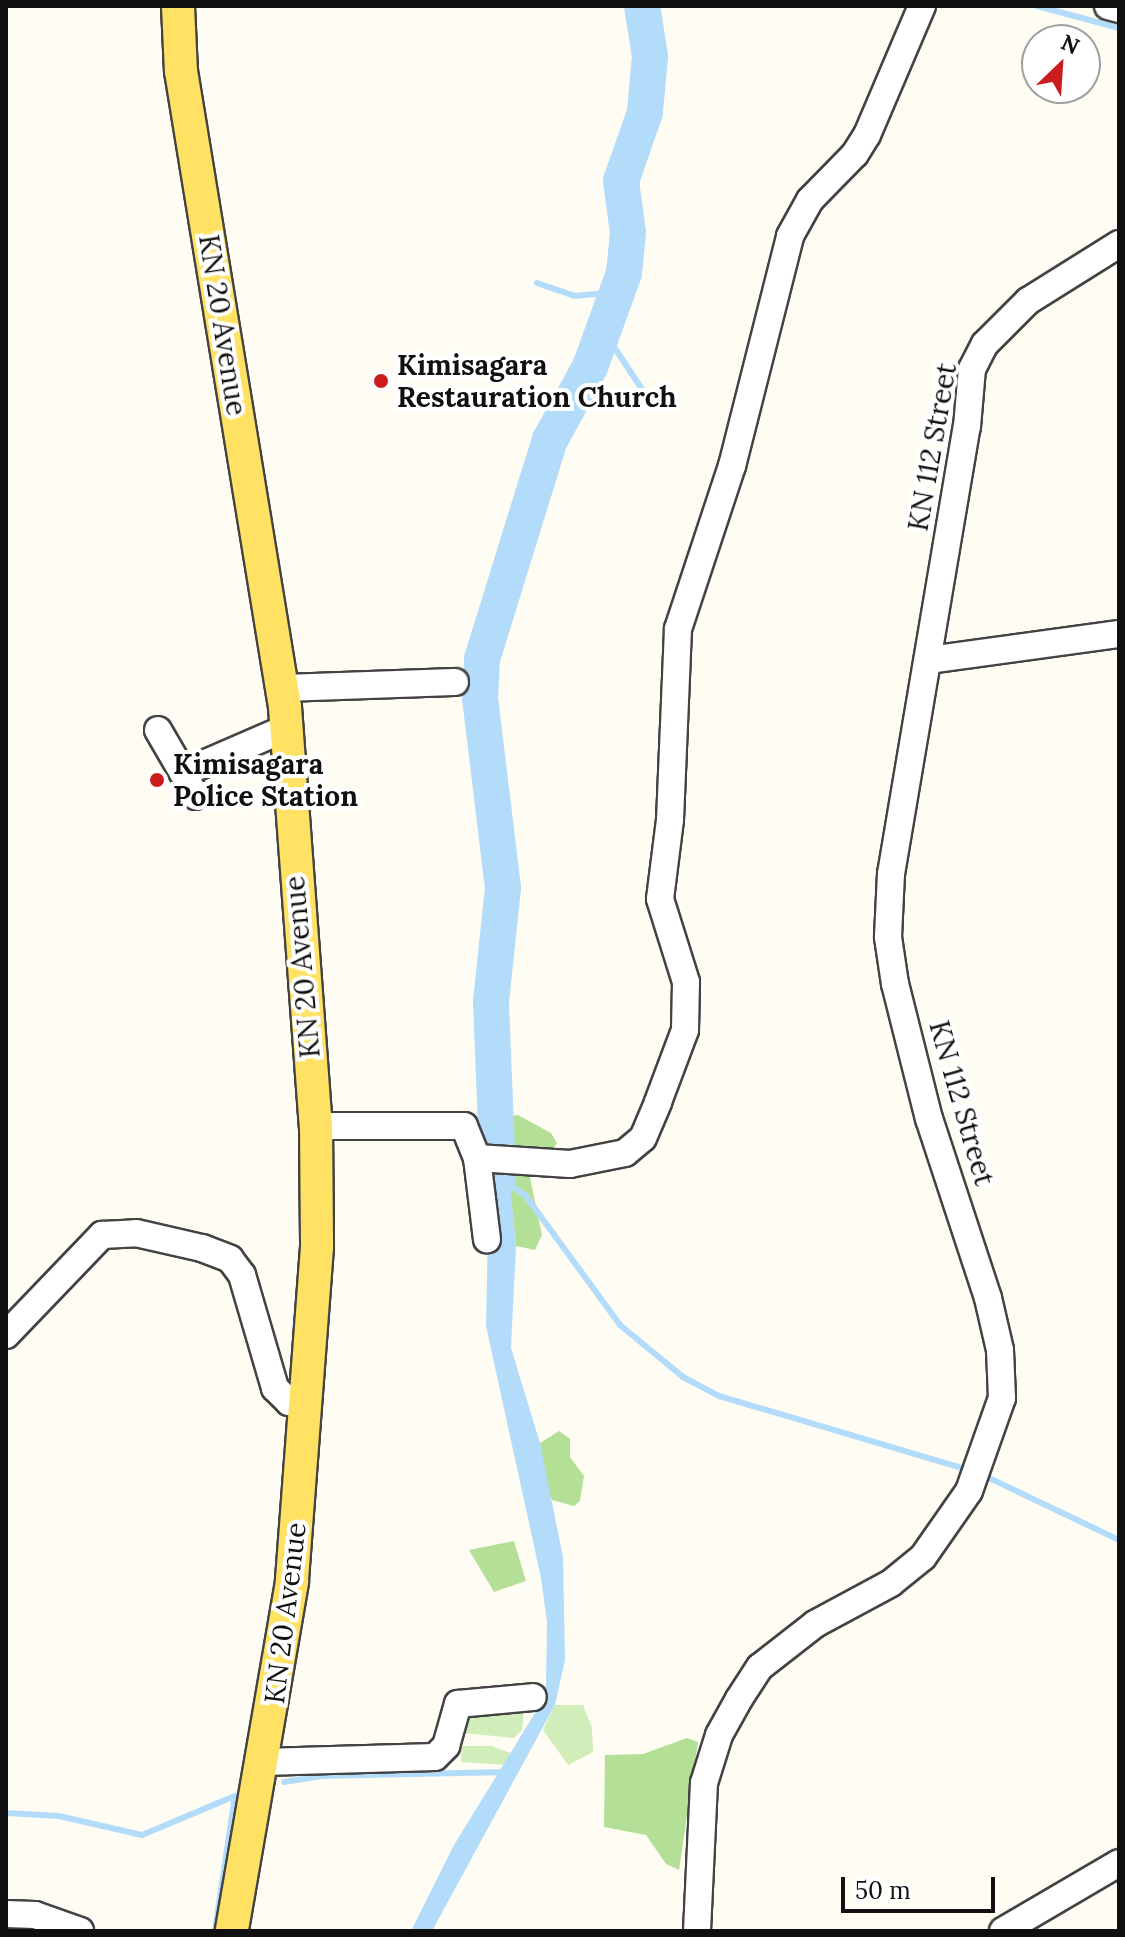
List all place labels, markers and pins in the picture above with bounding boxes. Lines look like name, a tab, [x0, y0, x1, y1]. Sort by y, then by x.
place label: Kimisagara Restauration Church	[397, 348, 677, 414]
marker: Kimisagara Restauration Church	[372, 372, 390, 390]
place label: Kimisagara Police Station	[173, 747, 358, 813]
marker: Kimisagara Police Station	[148, 771, 166, 789]

